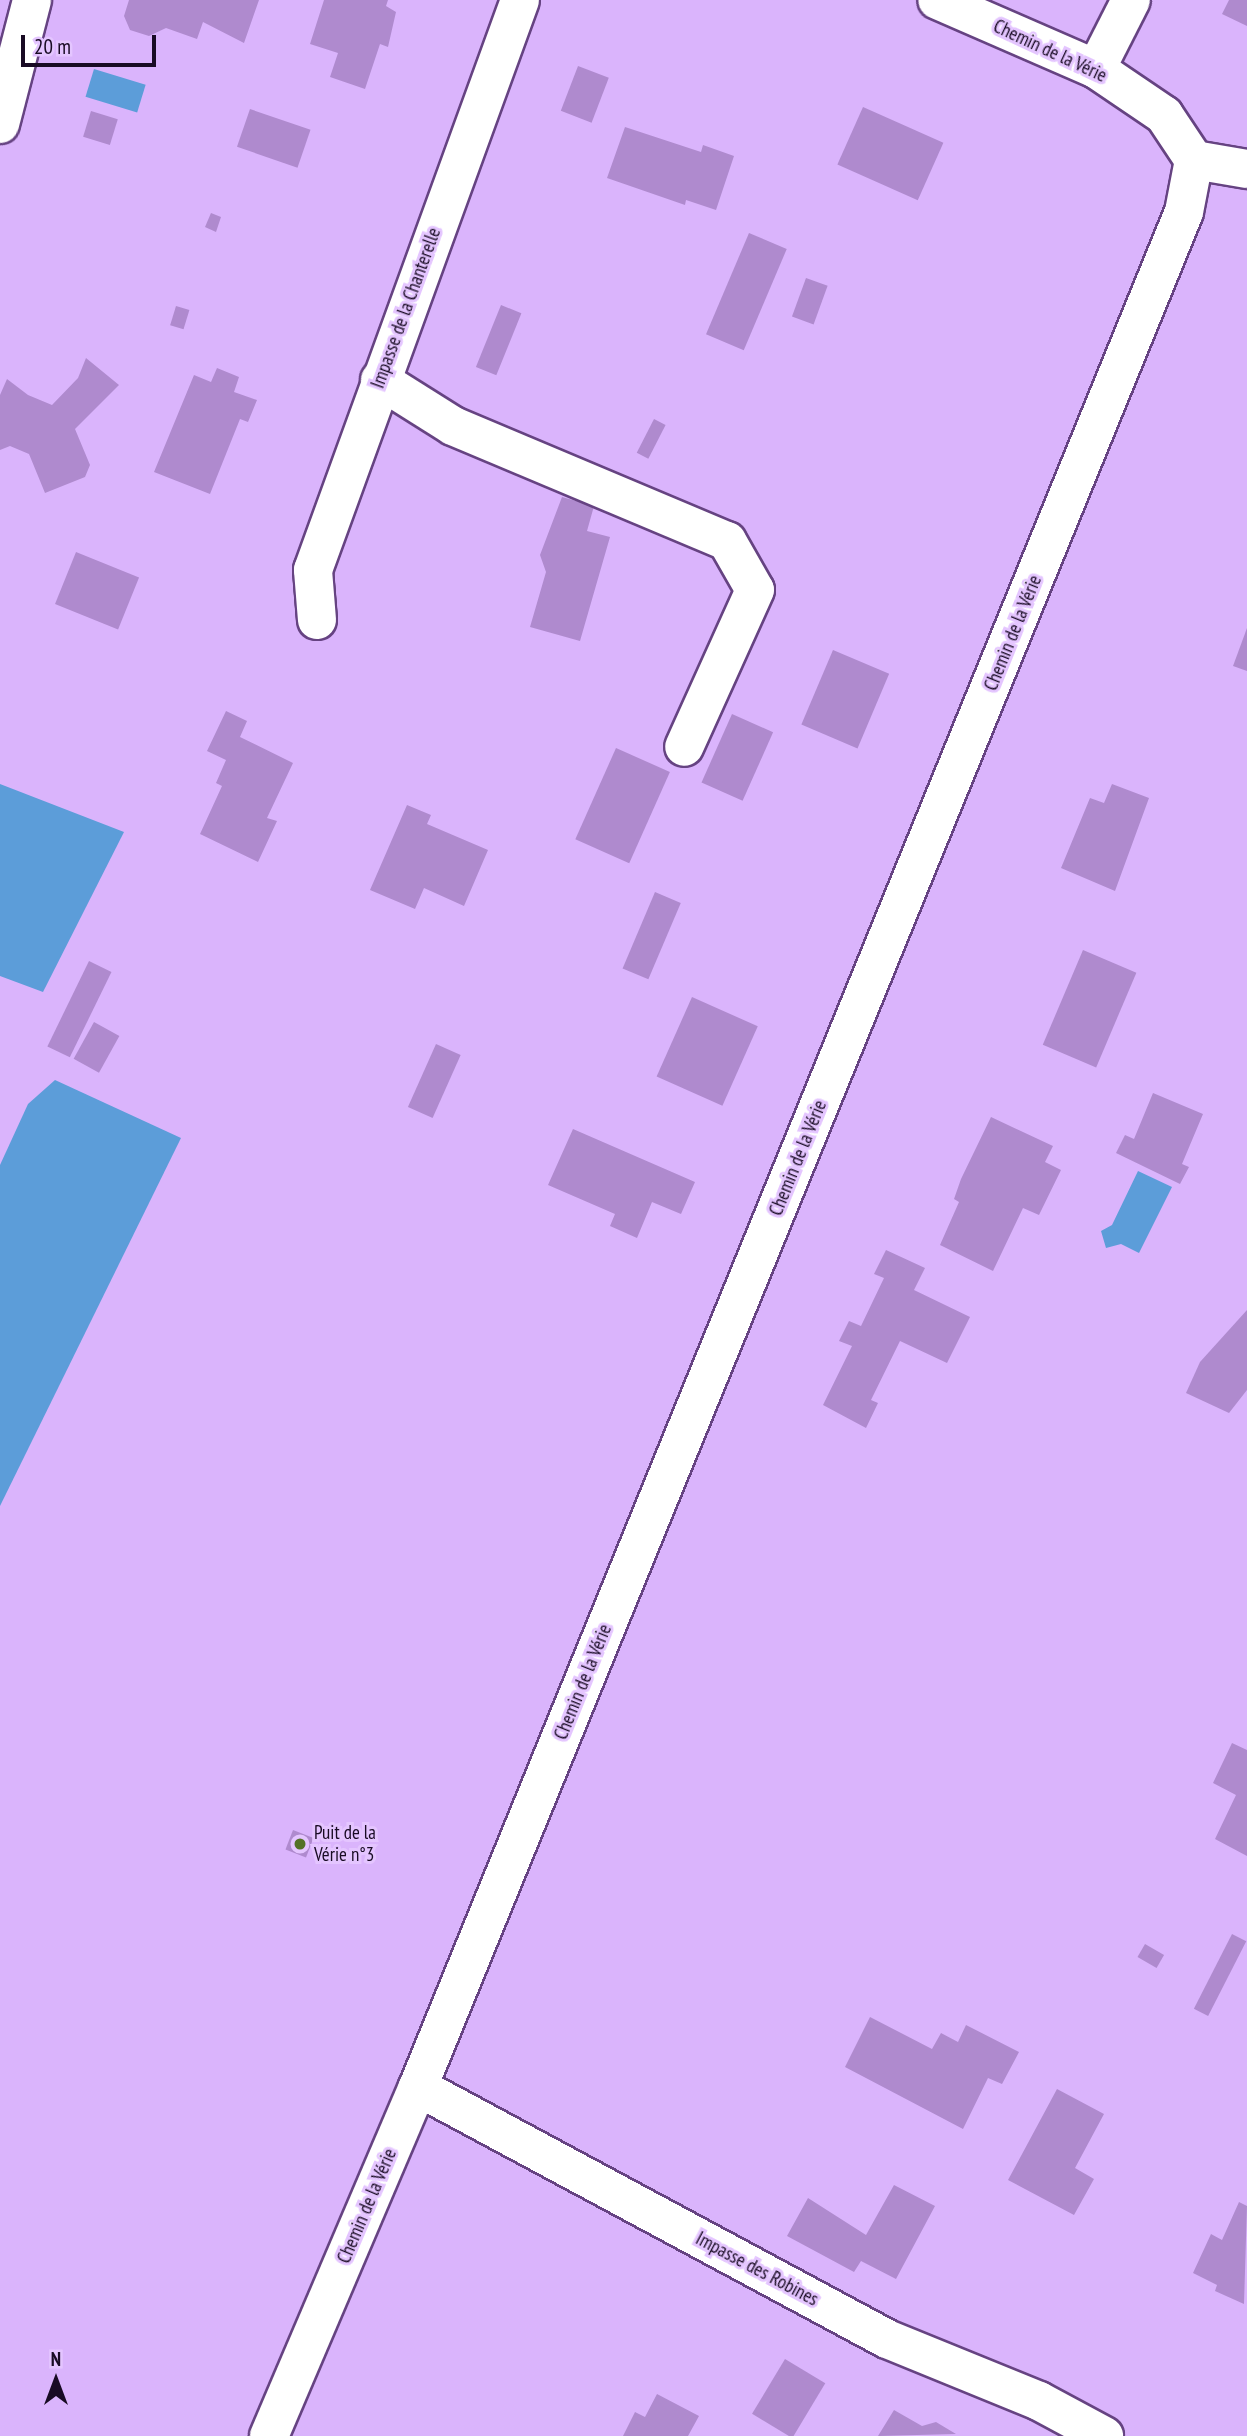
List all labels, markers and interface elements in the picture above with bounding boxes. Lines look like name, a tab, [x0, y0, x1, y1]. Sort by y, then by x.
street label: Chemin de la Vérie	[990, 15, 1110, 87]
scale bar	[24, 21, 159, 65]
text: 20 m	[34, 33, 71, 60]
street label: Impasse de la Chanterelle	[366, 225, 446, 391]
street label: Chemin de la Vérie	[979, 572, 1047, 694]
street label: Chemin de la Vérie	[764, 1097, 832, 1219]
street label: Chemin de la Vérie	[549, 1621, 617, 1743]
place label: Puit de la Vérie n°3	[314, 1822, 376, 1866]
marker: Puit de la Vérie n°3	[292, 1836, 308, 1852]
street label: Chemin de la Vérie	[333, 2145, 401, 2267]
street label: Impasse des Robines	[692, 2227, 822, 2311]
north arrow	[21, 2345, 91, 2415]
text: N	[51, 2347, 61, 2371]

